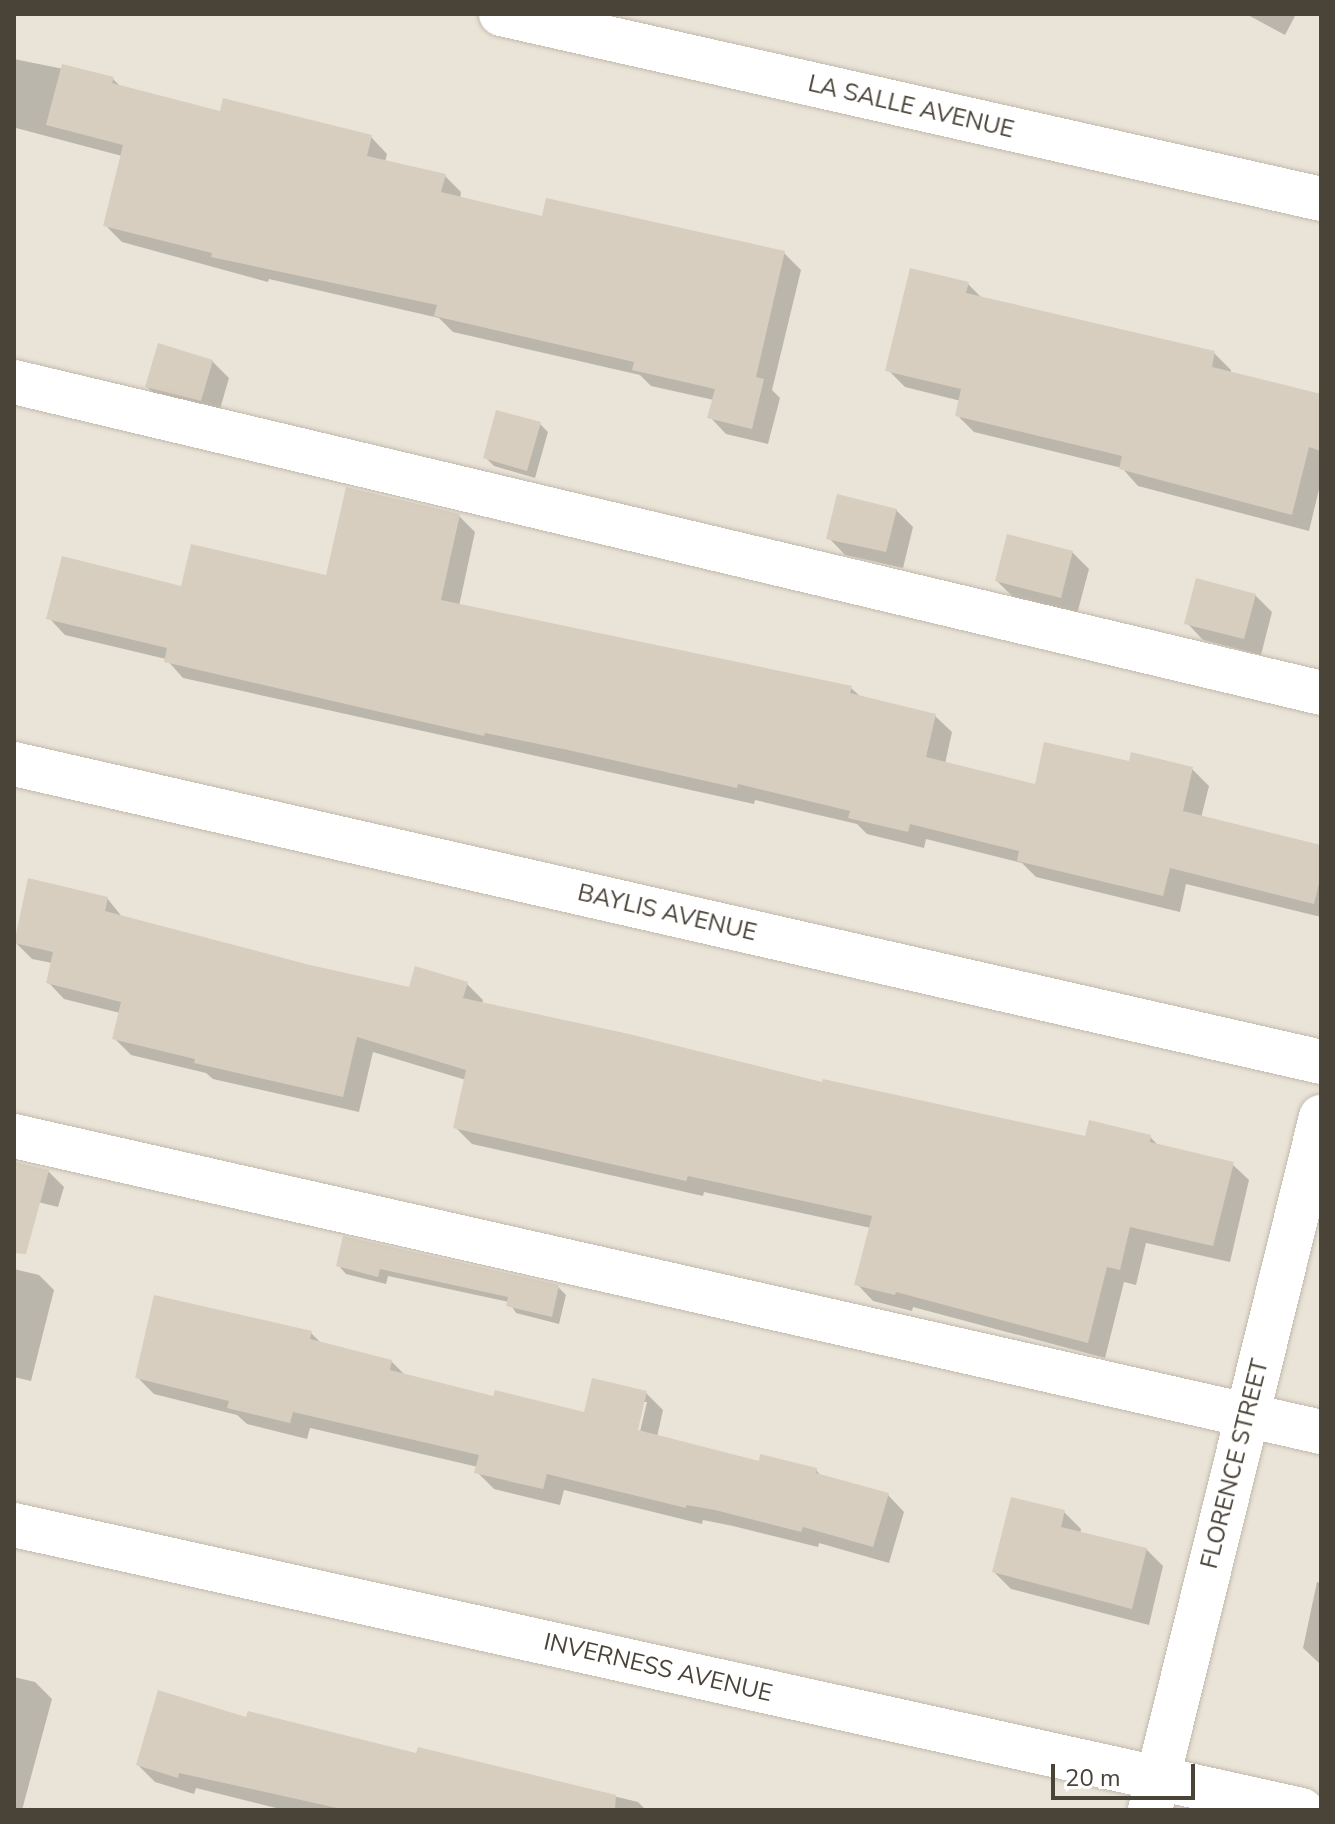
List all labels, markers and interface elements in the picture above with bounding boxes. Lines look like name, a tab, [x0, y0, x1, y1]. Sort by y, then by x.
street label: LA SALLE AVENUE	[805, 69, 1017, 145]
street label: BAYLIS AVENUE	[575, 878, 759, 948]
street label: FLORENCE STREET	[1195, 1356, 1275, 1572]
street label: INVERNESS AVENUE	[541, 1628, 775, 1708]
scale bar	[1055, 1748, 1199, 1798]
text: 20 m	[1065, 1762, 1121, 1794]

